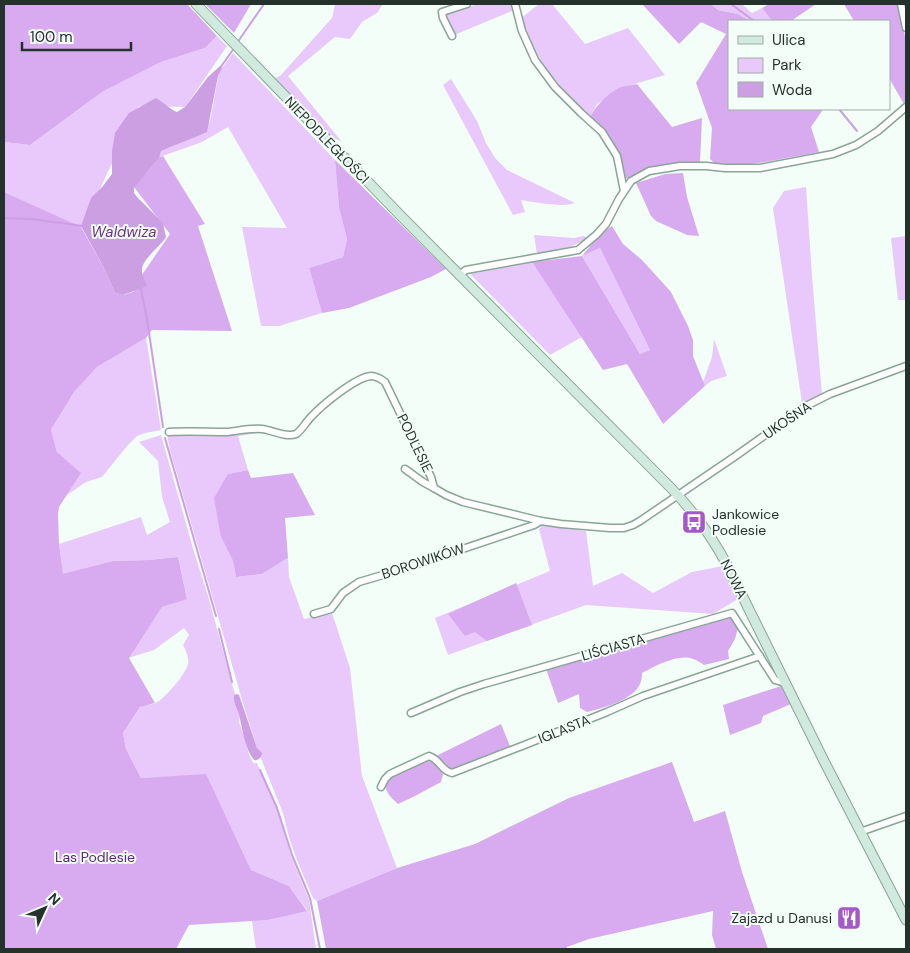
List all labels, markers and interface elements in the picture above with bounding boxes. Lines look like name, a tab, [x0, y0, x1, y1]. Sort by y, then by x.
scale bar	[22, 20, 131, 52]
legend	[728, 20, 890, 110]
text: 100 m	[30, 27, 73, 47]
text: Ulica	[772, 30, 806, 50]
text: Park	[772, 55, 802, 75]
text: Woda	[772, 80, 812, 100]
street label: NIEPODLEGŁOŚCI	[281, 93, 373, 187]
water label: Waldwiza	[91, 222, 157, 242]
street label: UKOŚNA	[759, 397, 815, 443]
street label: PODLESIE	[393, 411, 437, 475]
place label: Jankowice Podlesie	[712, 505, 779, 539]
bus stop icon: Jankowice Podlesie	[681, 509, 707, 535]
street label: BOROWIKÓW	[379, 539, 467, 583]
street label: NOWA	[716, 556, 752, 602]
street label: LIŚCIASTA	[579, 629, 647, 665]
street label: IGLASTA	[535, 710, 593, 748]
park label: Las Podlesie	[55, 848, 135, 866]
north arrow	[20, 883, 70, 933]
text: N	[44, 889, 64, 909]
restaurant icon: Zajazd u Danusi	[836, 905, 862, 931]
place label: Zajazd u Danusi	[731, 909, 832, 927]

